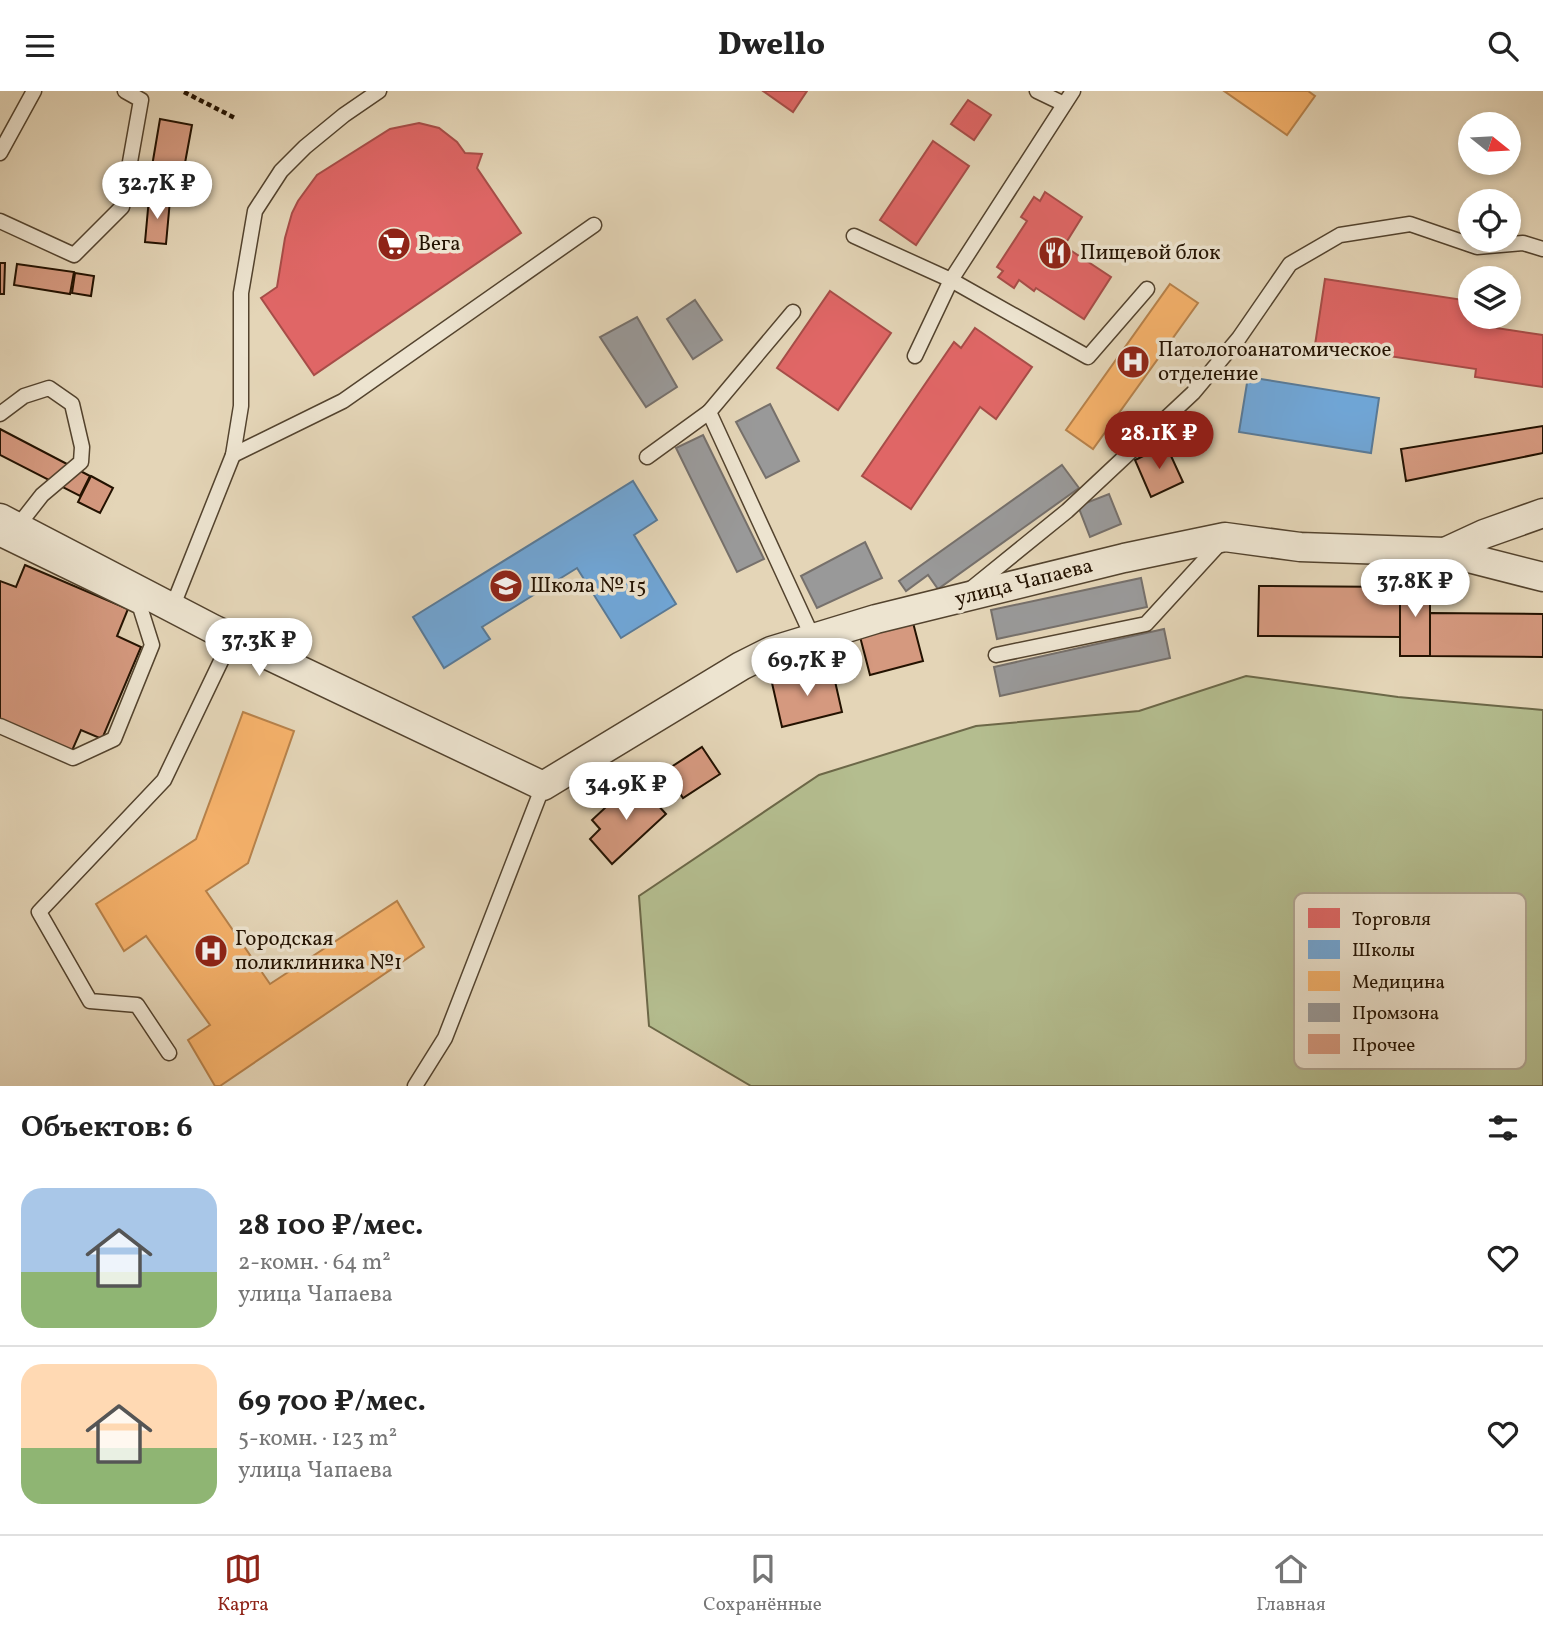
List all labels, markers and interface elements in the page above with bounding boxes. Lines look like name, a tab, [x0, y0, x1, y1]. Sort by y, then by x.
text: Dwello	[718, 24, 825, 68]
icon: menu	[21, 27, 59, 65]
icon: search	[1484, 27, 1522, 65]
north arrow	[1458, 112, 1521, 175]
map controls	[1458, 112, 1521, 329]
pin: 32.7K ₽	[92, 162, 222, 221]
text: 32.7K ₽	[118, 168, 196, 200]
button: locate	[1458, 189, 1521, 252]
supermarket icon: Вега	[375, 225, 413, 263]
place label: Вега	[418, 230, 461, 259]
restaurant icon: Пищевой блок	[1036, 234, 1074, 272]
place label: Пищевой блок	[1080, 239, 1220, 268]
button: layers	[1458, 266, 1521, 329]
place label: Патологоанатомическое отделение	[1158, 336, 1392, 389]
hospital icon: Патологоанатомическое отделение	[1114, 343, 1152, 381]
pin: 28.1K ₽	[1094, 411, 1224, 471]
text: 28.1K ₽	[1121, 418, 1197, 450]
street label: улица Чапаева	[952, 552, 1096, 614]
pin: 37.8K ₽	[1350, 559, 1480, 619]
text: 37.8K ₽	[1377, 566, 1453, 598]
school or university icon: Школа № 15	[487, 567, 525, 605]
place label: Школа № 15	[530, 572, 646, 601]
pin: 37.3K ₽	[194, 619, 324, 678]
text: 37.3K ₽	[221, 625, 297, 657]
pin: 69.7K ₽	[742, 639, 872, 698]
text: 69.7K ₽	[767, 645, 847, 677]
pin: 34.9K ₽	[561, 763, 691, 822]
text: 34.9K ₽	[585, 769, 667, 801]
legend	[1294, 893, 1526, 1069]
text: Торговля	[1352, 907, 1431, 933]
place label: Городская поликлиника №1	[235, 925, 402, 978]
hospital icon: Городская поликлиника №1	[192, 932, 230, 970]
text: Школы	[1352, 938, 1415, 964]
text: Медицина	[1352, 970, 1445, 996]
text: Промзона	[1352, 1001, 1439, 1027]
text: Прочее	[1352, 1033, 1415, 1059]
text: Объектов: 6	[21, 1107, 193, 1149]
icon: filters	[1484, 1109, 1522, 1147]
text: 28 100 ₽/мес.	[238, 1205, 424, 1247]
icon: home	[77, 1216, 161, 1300]
icon: heart	[1484, 1239, 1522, 1277]
text: 2-комн. · 64 m²	[238, 1247, 391, 1279]
text: улица Чапаева	[238, 1279, 393, 1311]
text: 69 700 ₽/мес.	[238, 1381, 426, 1423]
icon: home	[77, 1392, 161, 1476]
icon: heart	[1484, 1415, 1522, 1453]
text: 5-комн. · 123 m²	[238, 1423, 397, 1455]
text: улица Чапаева	[238, 1455, 393, 1487]
tab: Карта	[217, 1550, 269, 1618]
tab: Сохранённые	[703, 1550, 822, 1618]
tab: Главная	[1256, 1550, 1326, 1618]

